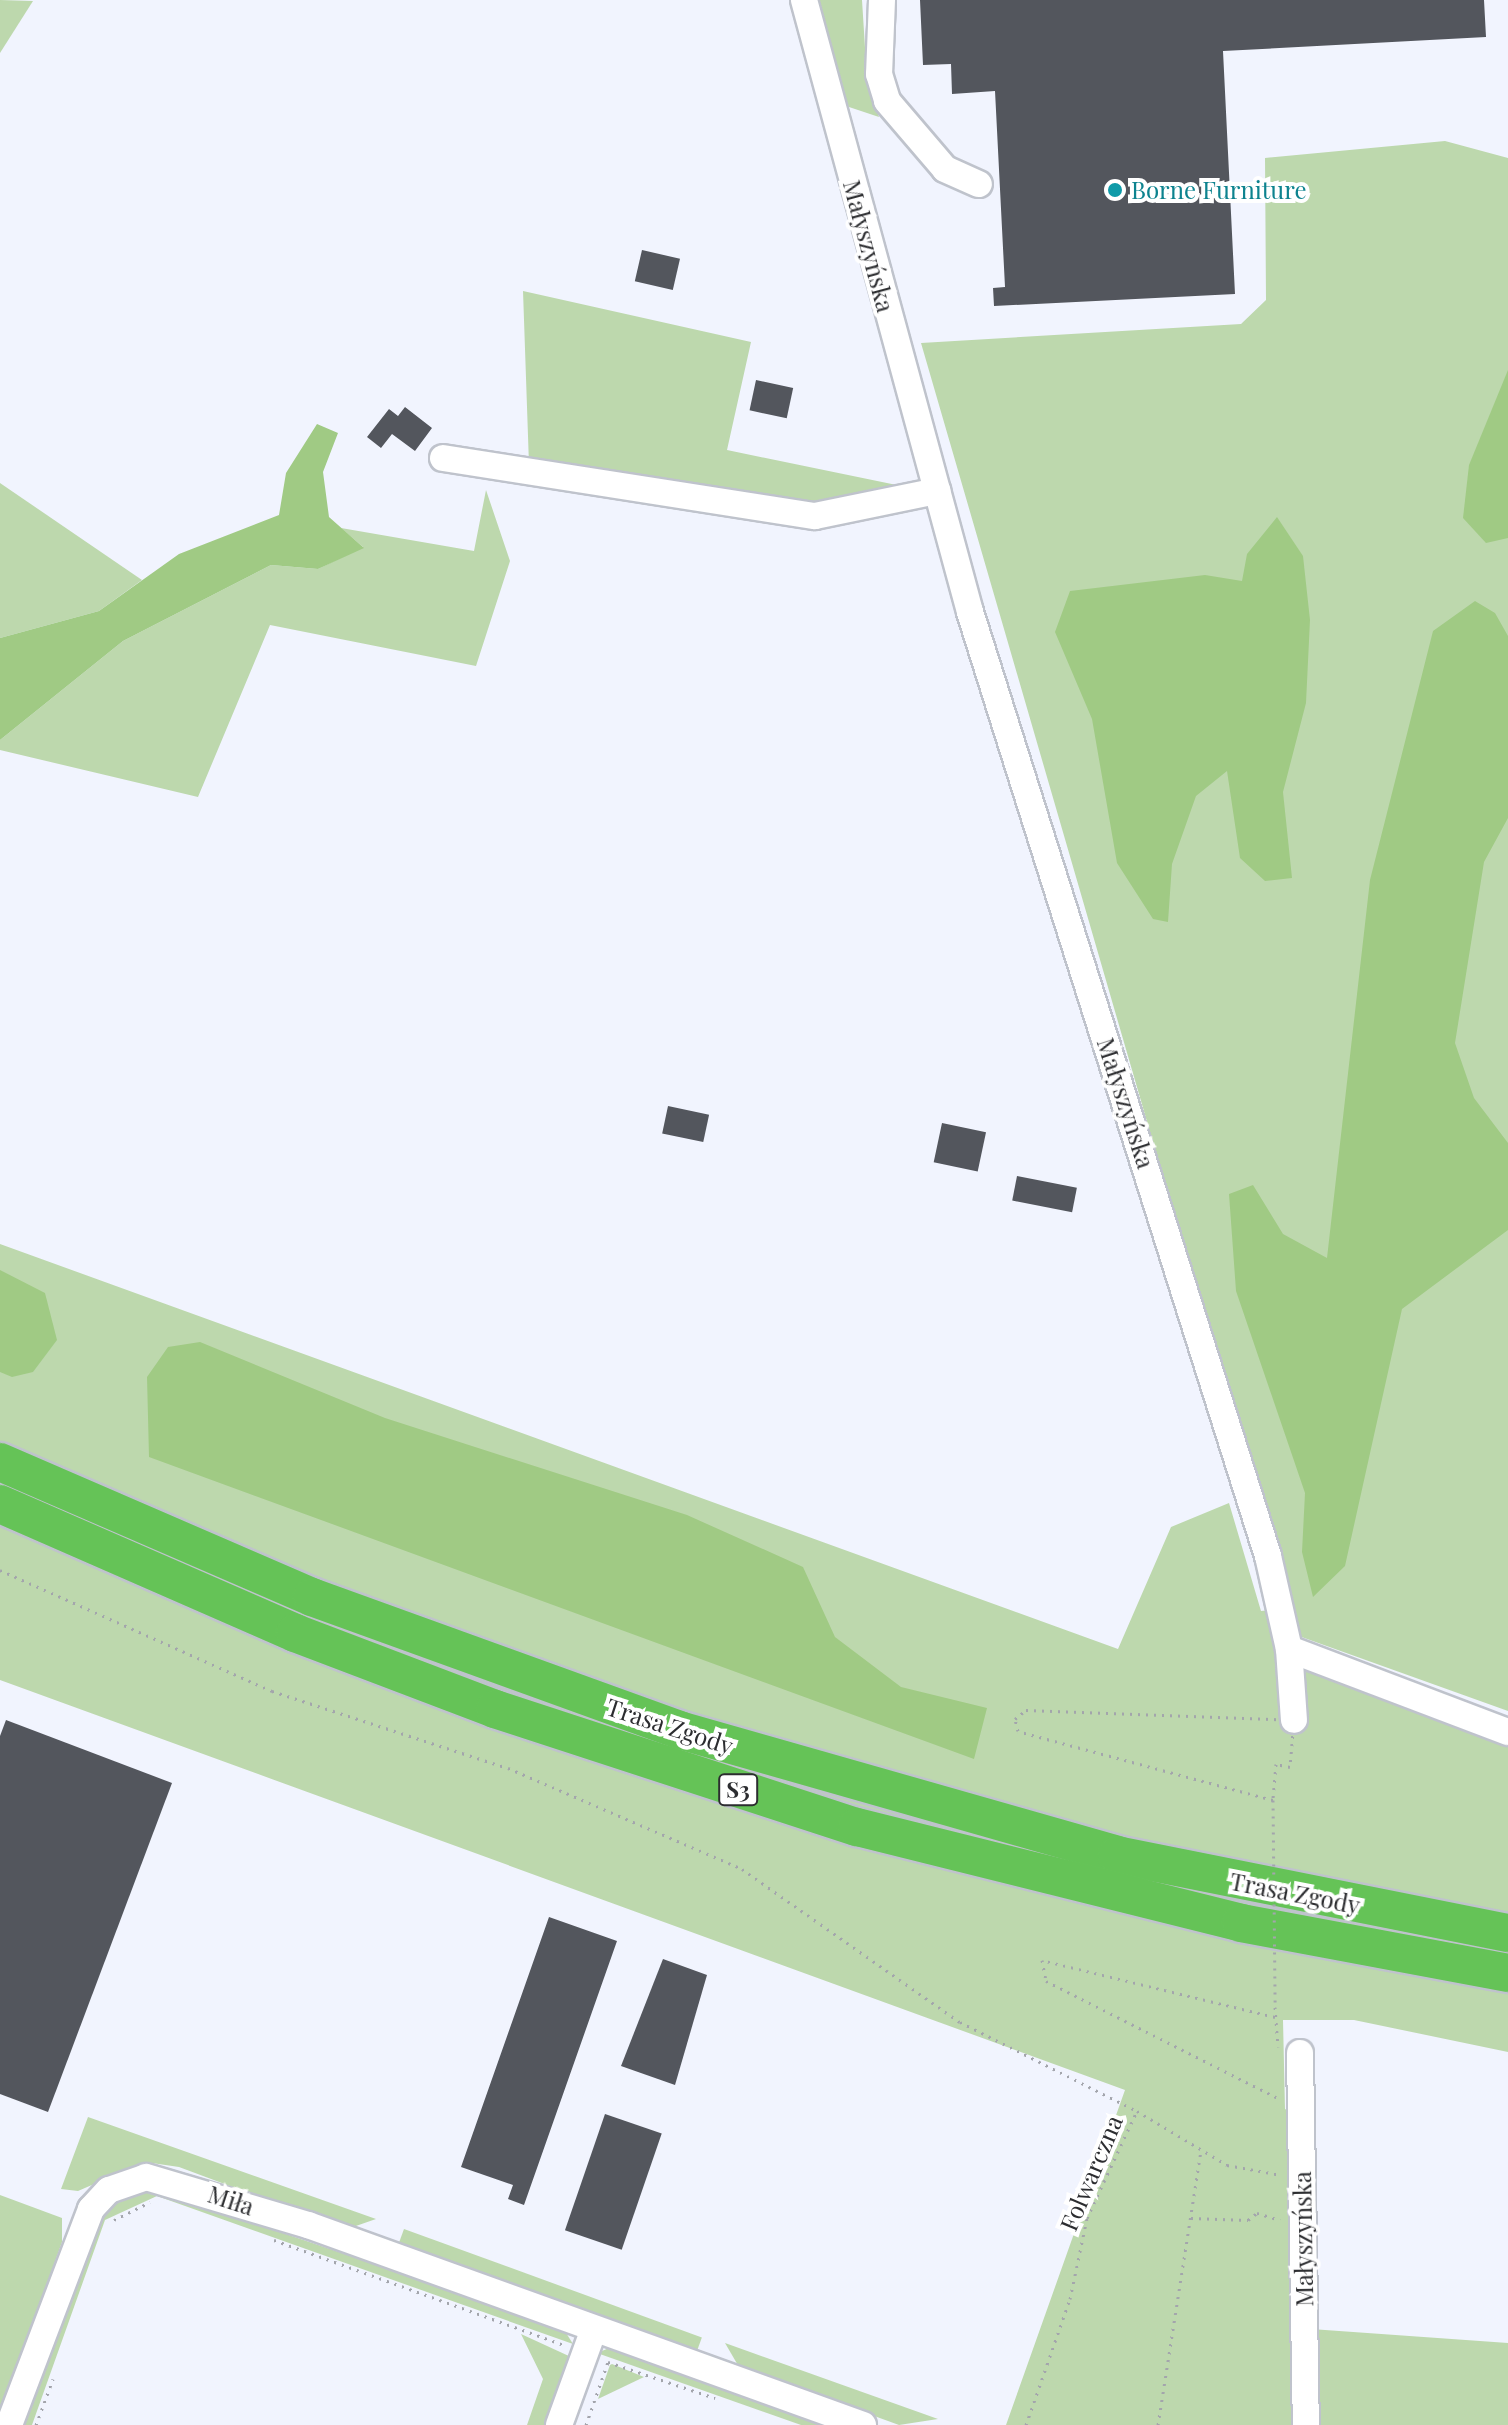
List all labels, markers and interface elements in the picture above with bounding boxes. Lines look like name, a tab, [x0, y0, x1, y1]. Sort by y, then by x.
place label: Borne Furniture	[1131, 176, 1307, 204]
street label: Małyszyńska	[838, 177, 900, 315]
marker: Borne Furniture	[1106, 181, 1124, 199]
street label: Małyszyńska	[1091, 1034, 1161, 1172]
street label: Trasa Zgody	[603, 1692, 737, 1760]
road number: S3	[718, 1772, 758, 1808]
street label: Trasa Zgody	[1227, 1866, 1363, 1920]
street label: Folwarczna	[1054, 2111, 1128, 2235]
street label: Małyszyńska	[1287, 2171, 1319, 2307]
street label: Miła	[204, 2179, 258, 2221]

